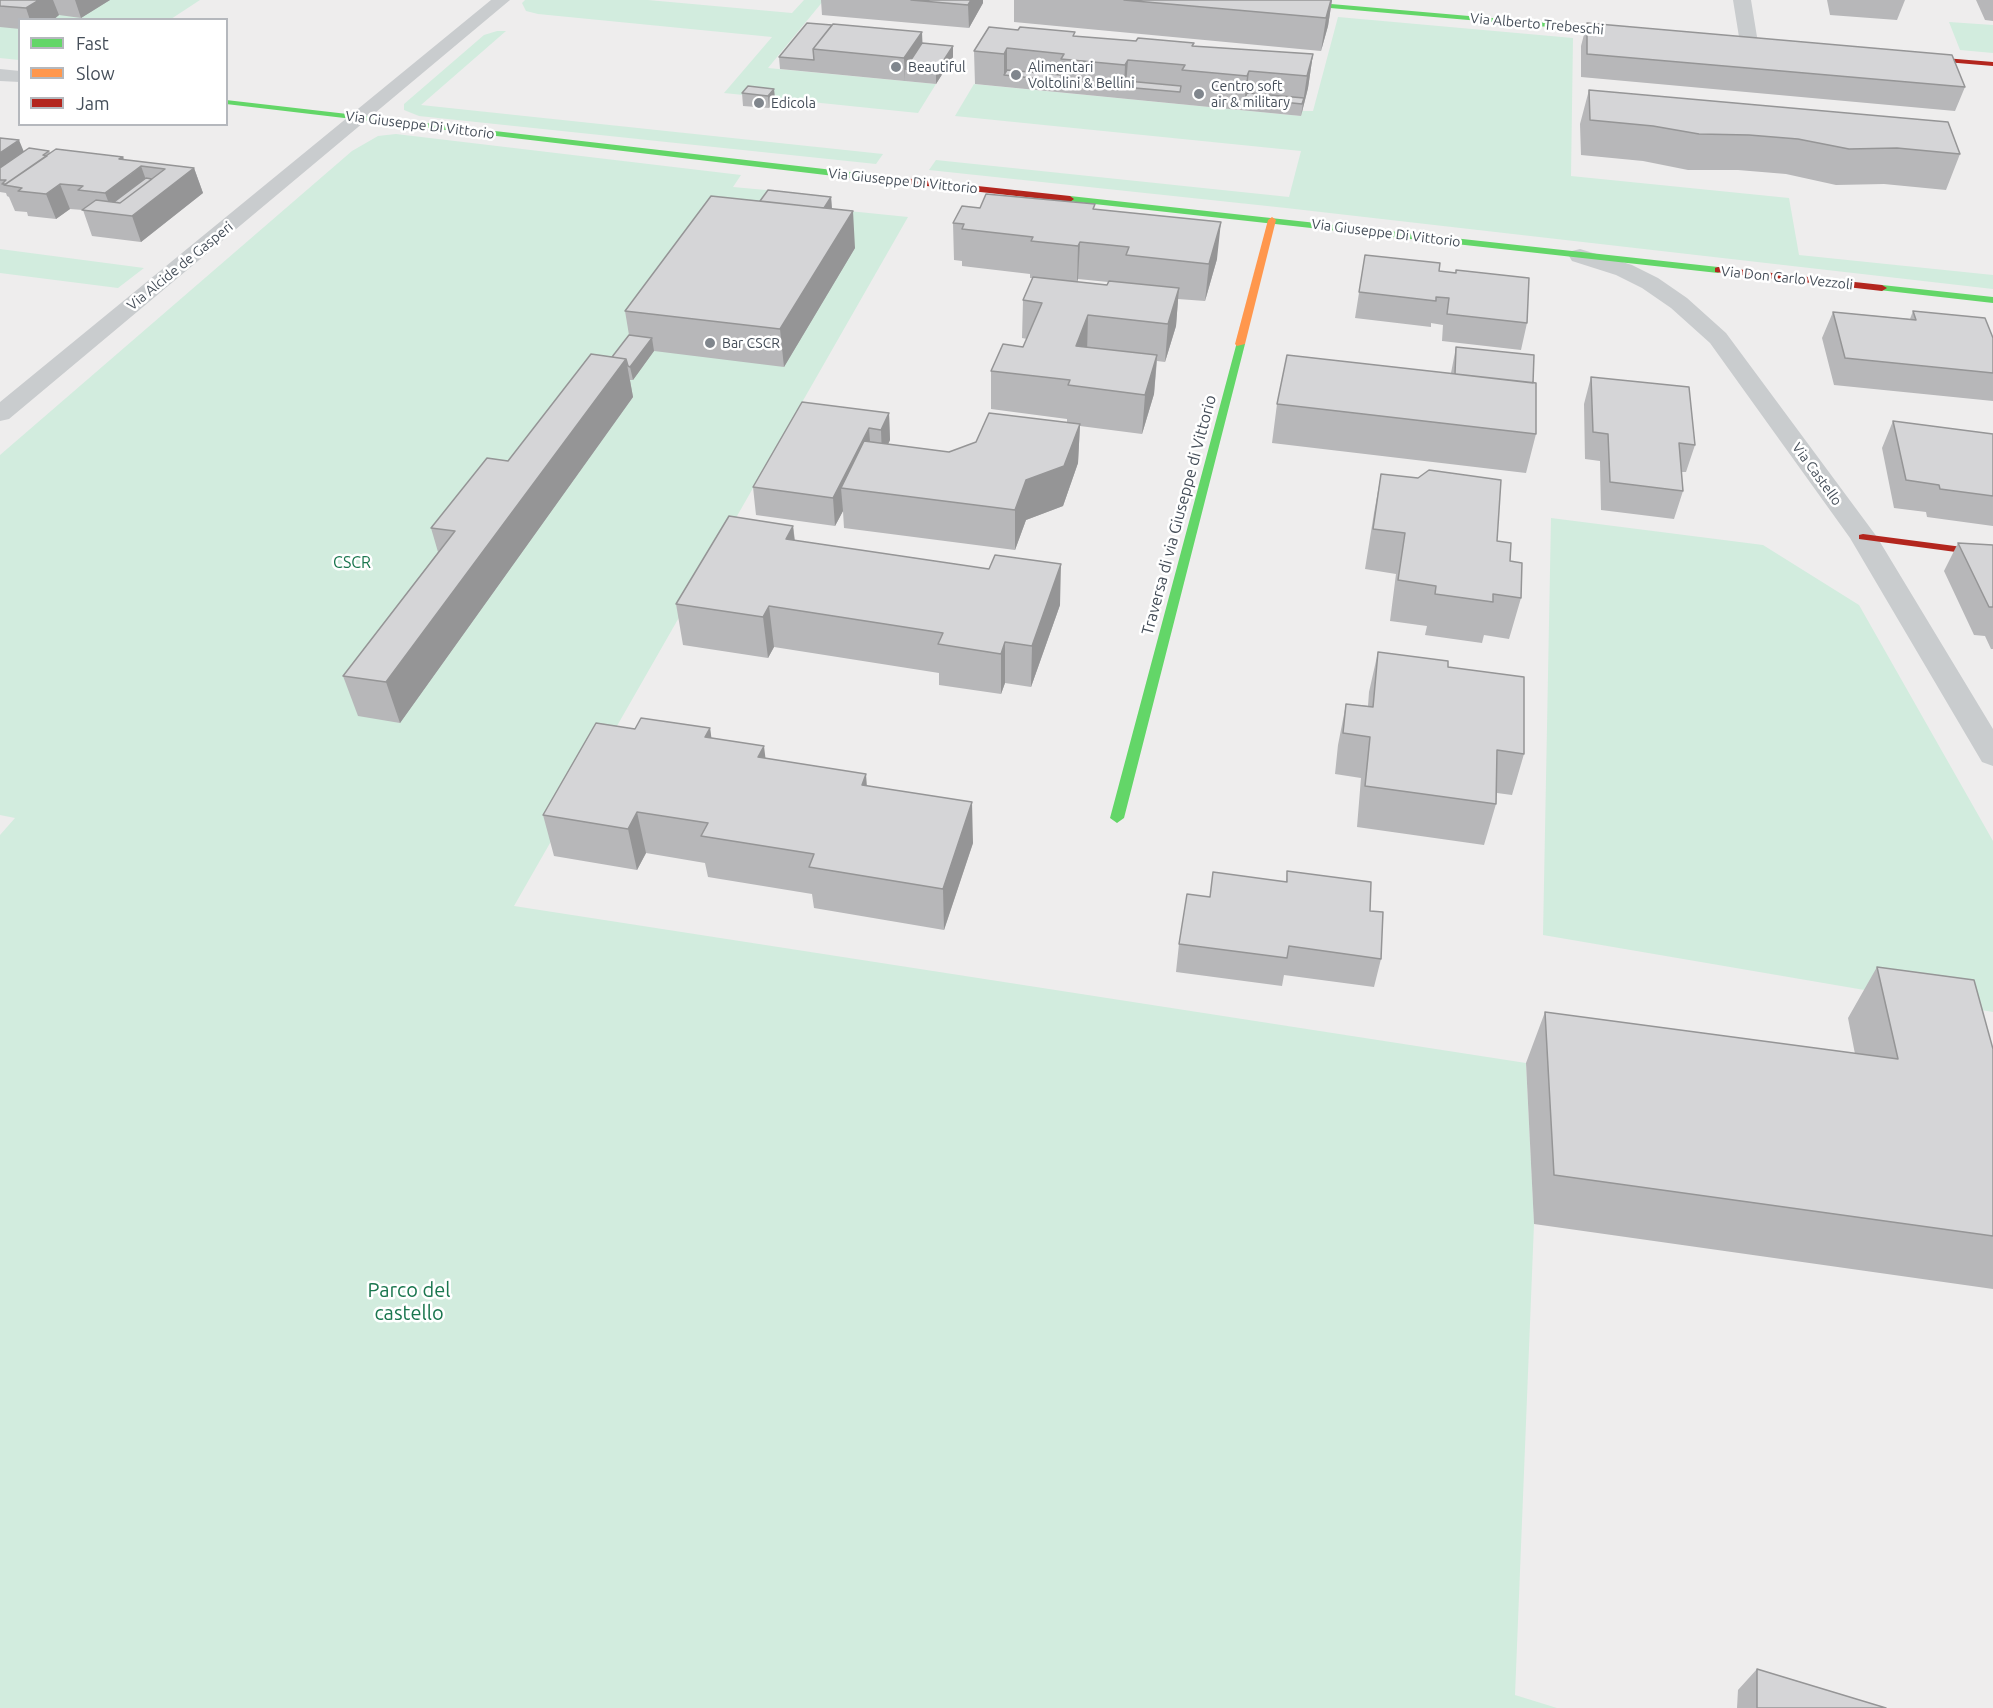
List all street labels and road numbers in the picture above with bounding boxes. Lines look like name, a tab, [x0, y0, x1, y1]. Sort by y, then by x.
street label: Via Alberto Trebeschi	[1469, 10, 1605, 38]
street label: Via Giuseppe Di Vittorio	[344, 108, 496, 142]
street label: Via Giuseppe Di Vittorio	[827, 165, 979, 197]
street label: Via Giuseppe Di Vittorio	[1310, 216, 1462, 250]
street label: Via Alcide de Gasperi	[124, 218, 236, 314]
street label: Via Don Carlo Vezzoli	[1720, 263, 1854, 293]
street label: Traversa di via Giuseppe di Vittorio	[1138, 393, 1220, 637]
street label: Via Castello	[1789, 439, 1845, 509]

